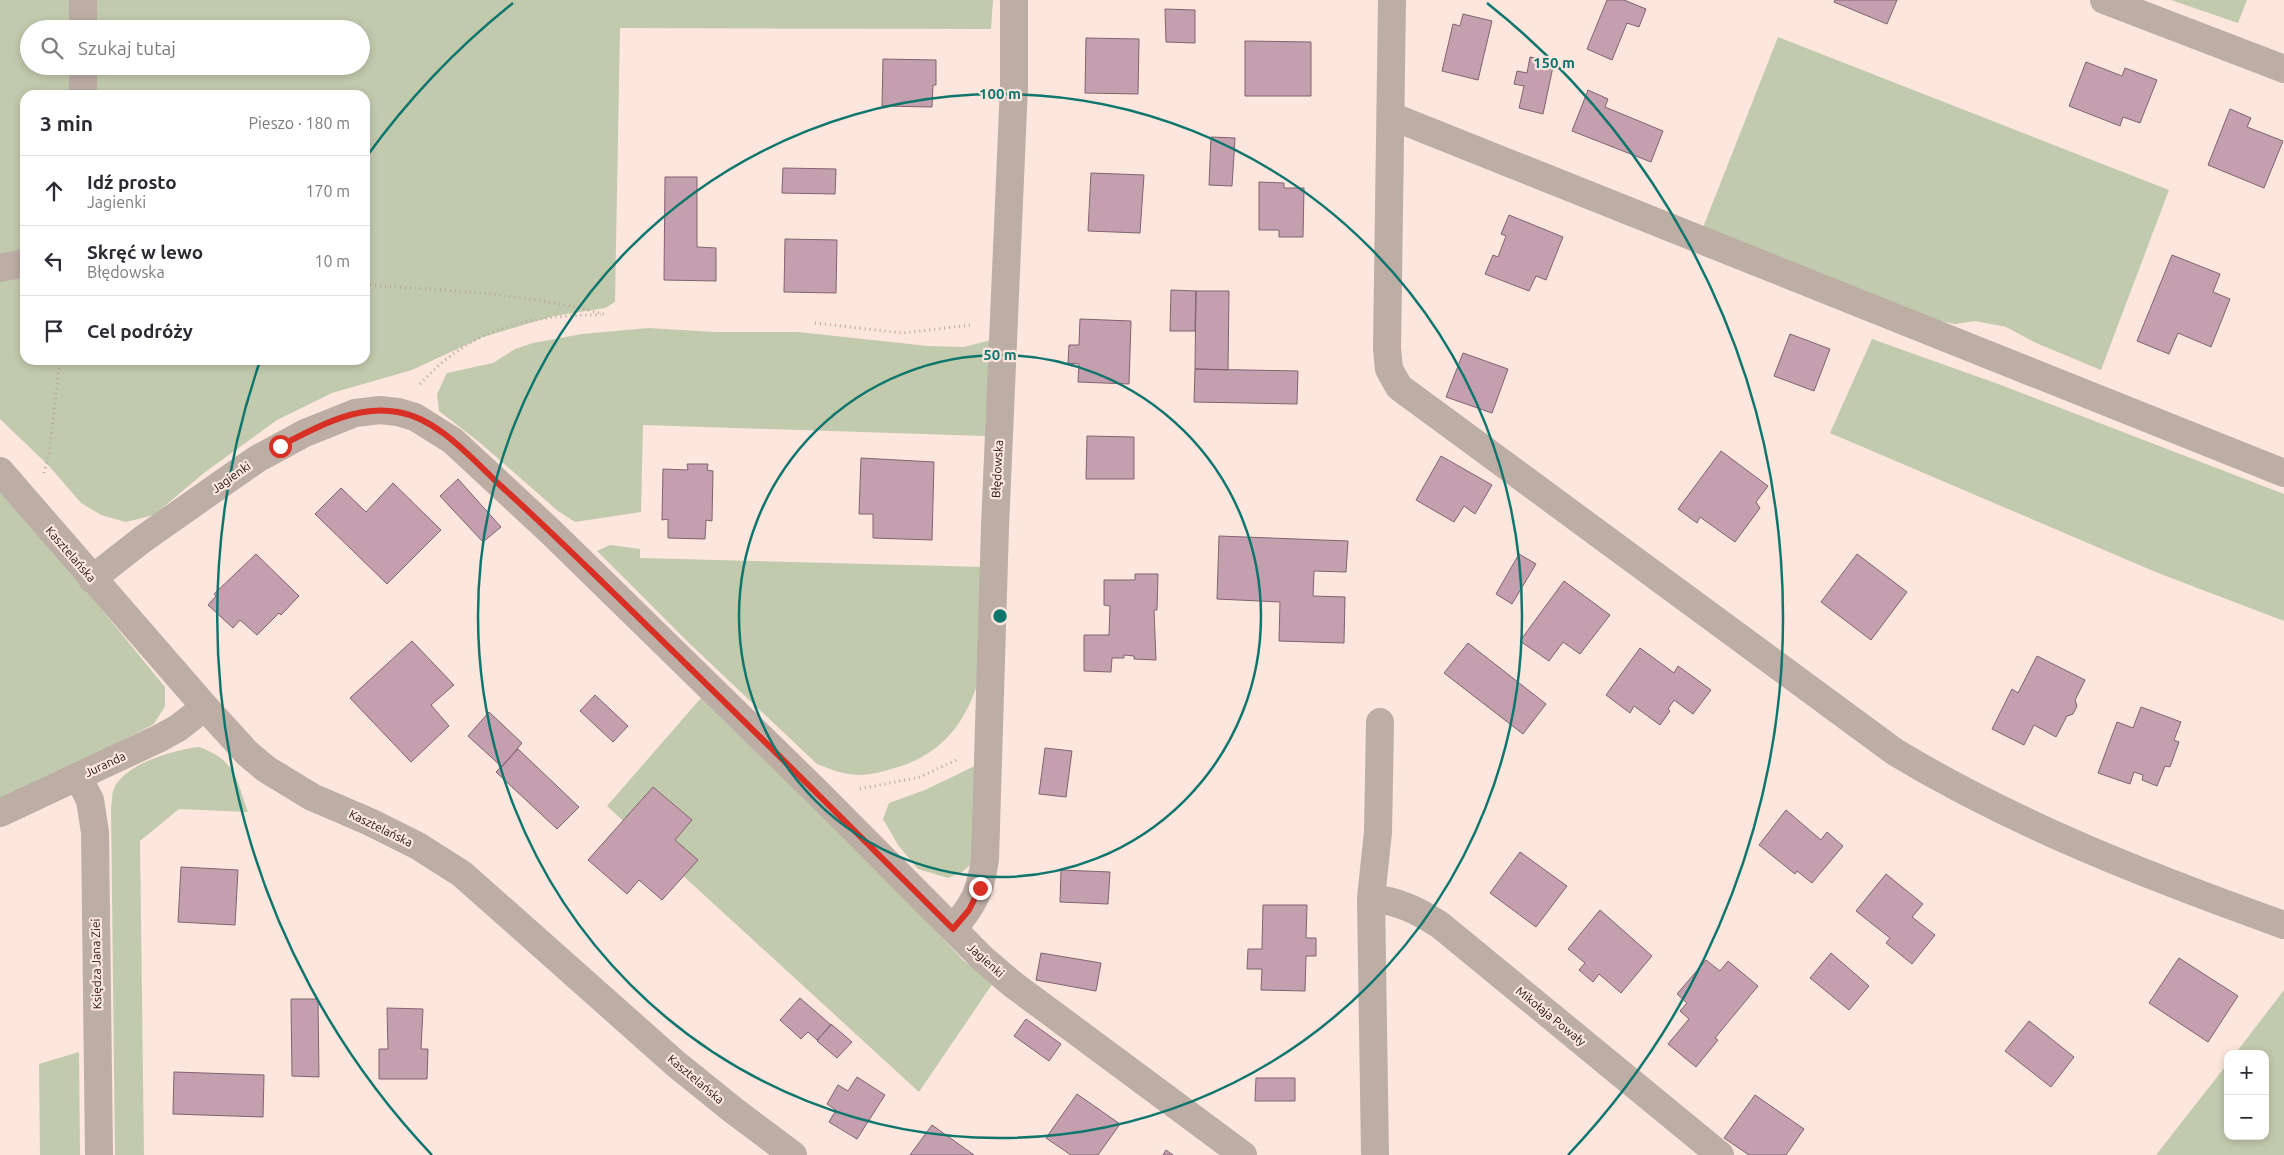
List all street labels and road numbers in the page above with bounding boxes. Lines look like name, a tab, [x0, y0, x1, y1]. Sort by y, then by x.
street label: Błędowska	[989, 440, 1005, 498]
street label: Jagienki	[209, 459, 253, 495]
street label: Kasztelańska	[43, 524, 99, 584]
street label: Juranda	[83, 749, 127, 779]
street label: Kasztelańska	[347, 807, 415, 849]
street label: Księdza Jana Ziei	[89, 918, 103, 1010]
street label: Jagienki	[965, 940, 1007, 980]
street label: Mikołaja Powały	[1514, 984, 1589, 1048]
street label: Kasztelańska	[665, 1052, 727, 1106]

